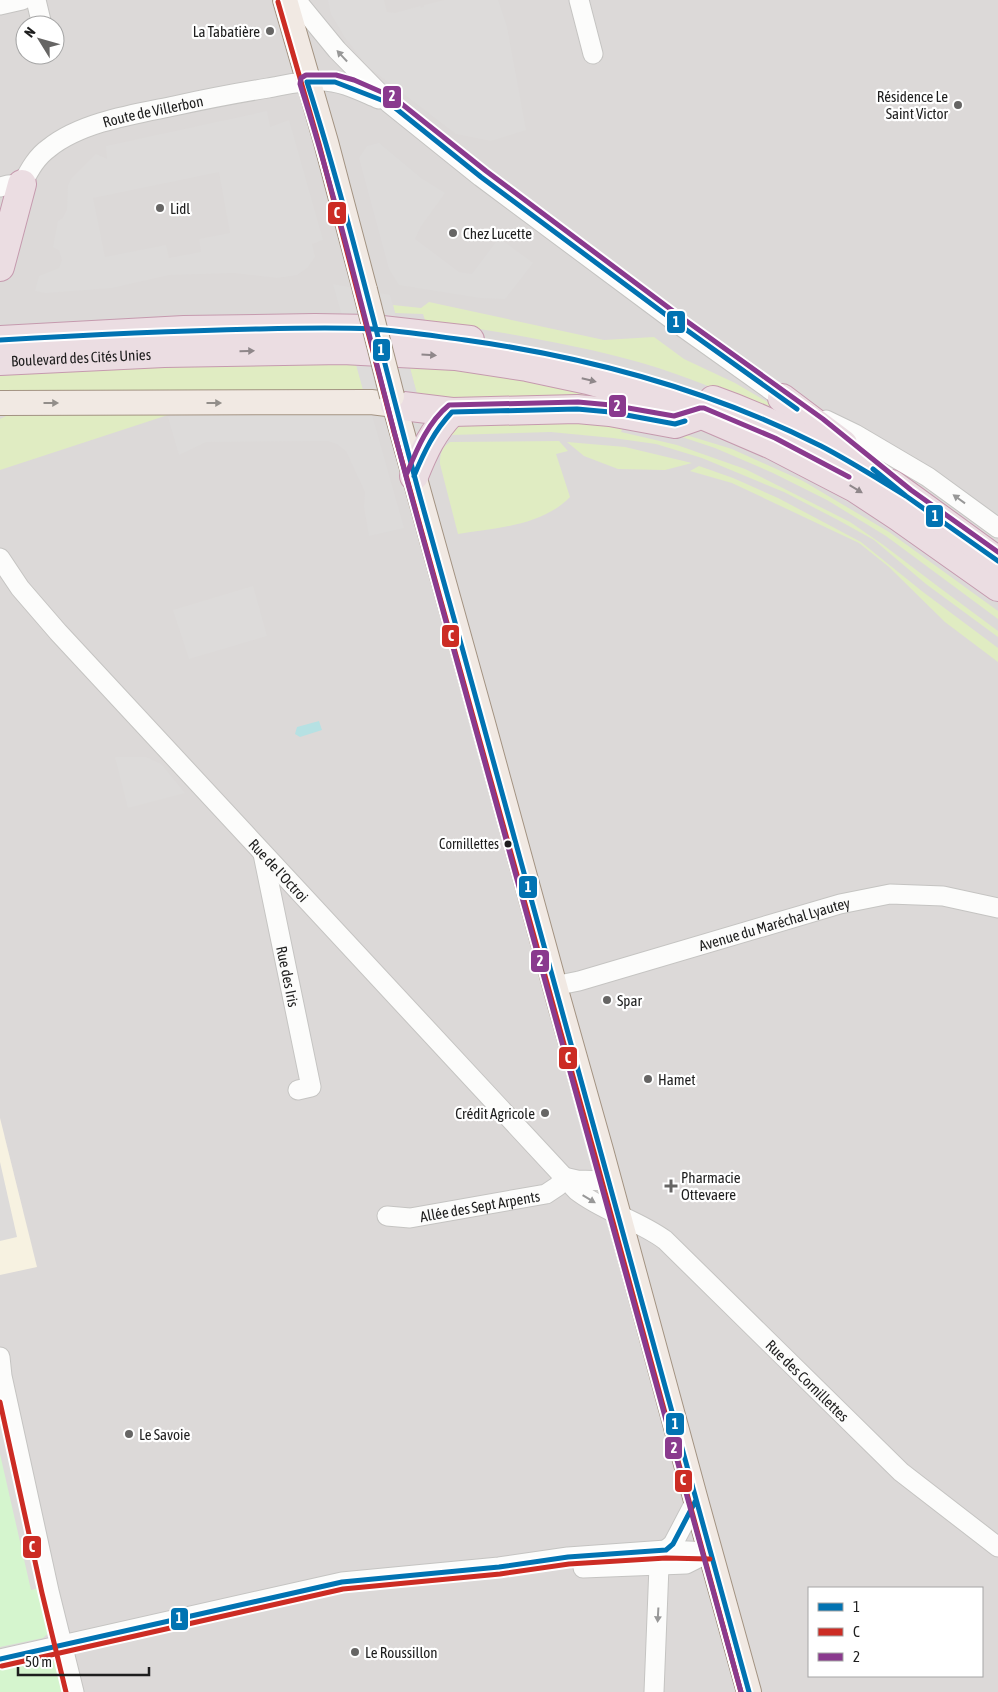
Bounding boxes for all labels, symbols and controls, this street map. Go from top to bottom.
north arrow [15,15,65,65]
place label: La Tabatière [193,23,260,40]
text: N [21,24,38,40]
marker: La Tabatière [264,25,276,37]
one-way arrow [337,50,348,63]
line badge: 2 [382,85,402,109]
text: 2 [389,88,396,104]
place label: Résidence Le Saint Victor [877,88,949,122]
street label: Route de Villerbon [101,92,205,130]
marker: Résidence Le Saint Victor [952,99,964,111]
place label: Lidl [170,200,190,217]
line badge: C [327,201,347,225]
marker: Lidl [154,202,166,214]
text: C [334,205,341,221]
place label: Chez Lucette [463,225,532,242]
marker: Chez Lucette [447,227,459,239]
line badge: 1 [666,310,686,334]
text: 1 [673,314,680,330]
line badge: 1 [372,338,391,362]
text: 1 [378,342,385,358]
street label: Boulevard des Cités Unies [11,345,151,369]
one-way arrow [239,347,255,355]
one-way arrow [421,351,437,359]
one-way arrow [582,377,597,385]
line badge: 2 [608,394,627,418]
text: 2 [614,398,621,414]
one-way arrow [44,399,60,407]
one-way arrow [206,399,222,407]
one-way arrow [849,485,862,494]
one-way arrow [952,494,966,504]
line badge: 1 [925,504,944,528]
text: 1 [932,508,939,524]
line badge: C [441,624,460,648]
text: C [448,628,455,644]
street label: Rue de l'Octroi [246,835,312,905]
place label: Cornillettes [439,836,499,852]
marker: Cornillettes [503,839,513,849]
line badge: 1 [518,875,538,899]
text: 1 [525,879,532,895]
street label: Avenue du Maréchal Lyautey [697,894,851,954]
street label: Rue des Iris [274,944,303,1008]
line badge: 2 [530,949,550,973]
text: 2 [537,953,544,969]
place label: Spar [617,992,642,1009]
marker: Spar [601,994,613,1006]
line badge: C [558,1046,578,1070]
text: C [565,1050,572,1066]
place label: Hamet [658,1071,696,1088]
marker: Hamet [642,1073,654,1085]
place label: Crédit Agricole [455,1105,535,1122]
marker: Crédit Agricole [539,1107,551,1119]
place label: Pharmacie Ottevaere [681,1169,741,1203]
marker: Pharmacie Ottevaere [665,1180,677,1192]
street label: Allée des Sept Arpents [419,1187,541,1225]
one-way arrow [582,1195,595,1204]
street label: Rue des Cornillettes [763,1336,853,1425]
line badge: 1 [665,1412,685,1436]
text: 1 [672,1416,679,1432]
place label: Le Savoie [139,1426,190,1443]
marker: Le Savoie [123,1428,135,1440]
line badge: 2 [664,1436,683,1460]
text: 2 [671,1440,678,1456]
line badge: C [674,1469,693,1493]
text: C [680,1472,687,1488]
line badge: C [22,1535,42,1559]
text: C [29,1539,36,1555]
legend [808,1587,983,1677]
text: 1 [853,1598,860,1615]
line badge: 1 [170,1607,189,1631]
one-way arrow [653,1607,661,1623]
text: 1 [176,1610,183,1626]
text: C [853,1623,860,1640]
scale bar [18,1644,149,1676]
place label: Le Roussillon [365,1644,438,1661]
marker: Le Roussillon [349,1646,361,1658]
text: 2 [853,1648,860,1665]
text: 50 m [25,1653,52,1670]

